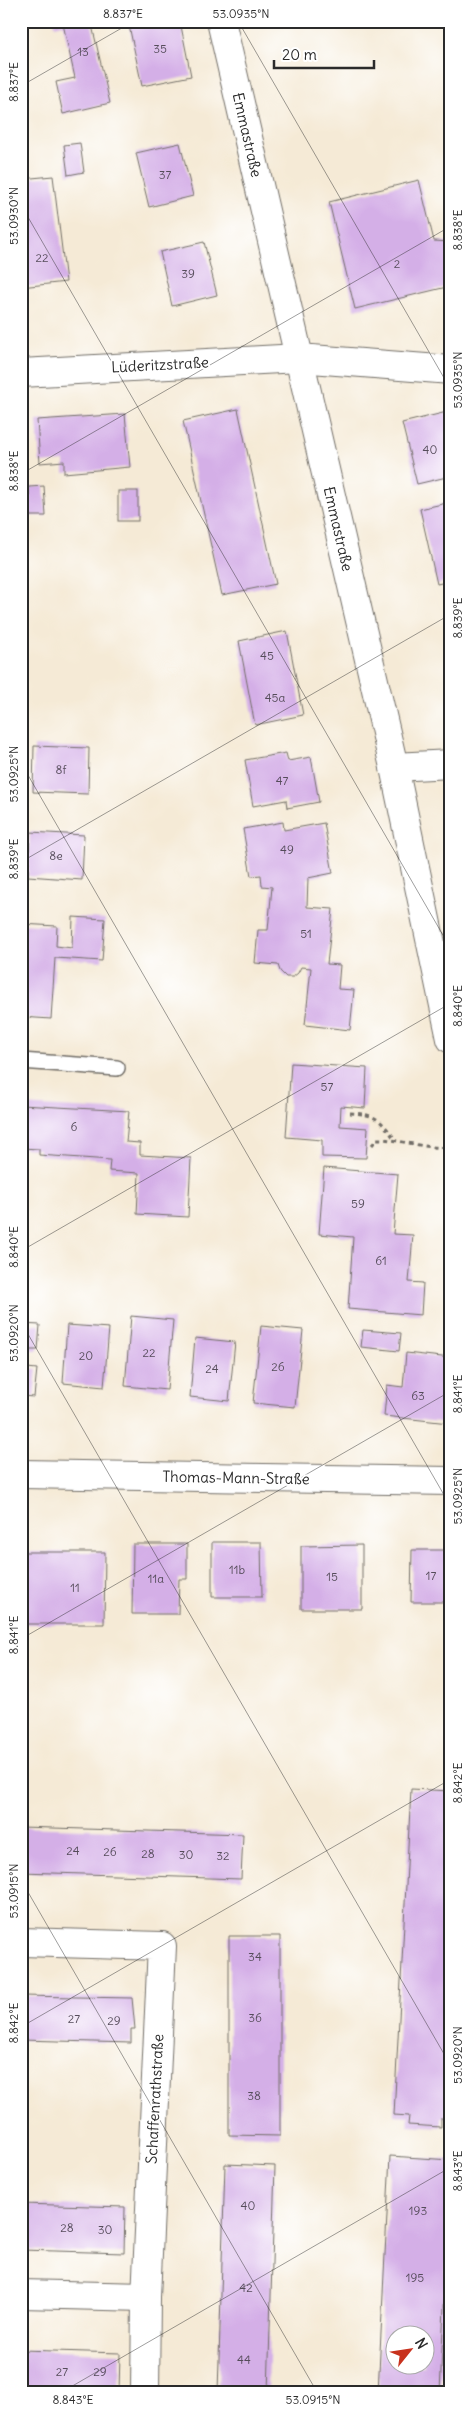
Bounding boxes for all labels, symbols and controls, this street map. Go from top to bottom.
text: 8.837°E [103,6,143,21]
text: 53.0935°N [212,6,270,21]
scale bar [274,38,374,70]
house number: 35 [153,41,167,56]
house number: 13 [77,44,89,59]
text: 20 m [282,45,317,64]
text: 8.837°E [6,62,21,102]
street label: Emmastraße [229,91,266,179]
house number: 37 [159,167,171,182]
text: 53.0930°N [6,187,21,245]
text: 8.838°E [450,209,465,251]
house number: 22 [35,250,49,265]
house number: 2 [394,256,401,271]
house number: 39 [181,266,195,281]
text: 53.0935°N [450,351,465,409]
street label: Lüderitzstraße [111,352,209,377]
house number: 40 [423,442,438,457]
text: 8.838°E [6,450,21,492]
street label: Emmastraße [320,485,357,573]
text: 8.839°E [450,597,465,639]
house number: 45 [260,648,274,663]
house number: 45a [265,690,285,705]
text: 53.0925°N [6,746,21,802]
house number: 8f [56,762,67,777]
house number: 47 [276,773,288,788]
text: 8.839°E [6,838,21,880]
house number: 49 [280,842,294,857]
house number: 8e [49,848,63,863]
house number: 51 [300,926,312,941]
text: 8.840°E [450,985,465,1027]
house number: 57 [321,1079,334,1094]
house number: 6 [71,1119,78,1134]
house number: 59 [351,1196,365,1211]
text: 8.840°E [6,1226,21,1268]
house number: 61 [375,1253,387,1268]
text: 53.0920°N [6,1304,21,1362]
house number: 22 [142,1345,156,1360]
house number: 20 [79,1348,93,1363]
house number: 26 [271,1359,285,1374]
house number: 24 [205,1361,219,1376]
text: 8.841°E [450,1375,465,1413]
house number: 63 [411,1388,425,1403]
street label: Thomas-Mann-Straße [162,1467,310,1488]
text: 53.0925°N [450,1468,465,1524]
house number: 11b [229,1562,245,1577]
house number: 17 [426,1568,436,1583]
house number: 15 [326,1569,338,1584]
house number: 11a [148,1571,164,1586]
house number: 11 [70,1580,80,1595]
text: 8.841°E [6,1616,21,1654]
text: 8.842°E [450,1763,465,1803]
house number: 24 [66,1843,80,1858]
house number: 26 [103,1844,117,1859]
house number: 28 [141,1846,155,1861]
house number: 30 [179,1847,193,1862]
house number: 32 [216,1848,230,1863]
text: 53.0915°N [6,1864,21,1918]
house number: 34 [248,1949,262,1964]
text: 8.842°E [6,2003,21,2043]
house number: 36 [248,2010,262,2025]
house number: 27 [68,2011,80,2026]
house number: 29 [107,2013,121,2028]
text: 53.0920°N [450,2026,465,2084]
street label: Schaffenrathstraße [142,2033,167,2165]
house number: 38 [247,2088,261,2103]
text: 8.843°E [450,2150,465,2192]
house number: 40 [241,2198,256,2213]
house number: 193 [409,2203,427,2218]
house number: 28 [60,2220,74,2235]
house number: 30 [98,2222,112,2237]
house number: 195 [406,2270,424,2285]
house number: 42 [239,2280,253,2295]
north arrow [384,2326,434,2376]
text: N [411,2335,431,2352]
house number: 44 [237,2352,251,2367]
house number: 27 [56,2364,68,2379]
house number: 29 [93,2364,107,2379]
text: 8.843°E [52,2392,94,2407]
text: 53.0915°N [286,2392,340,2407]

